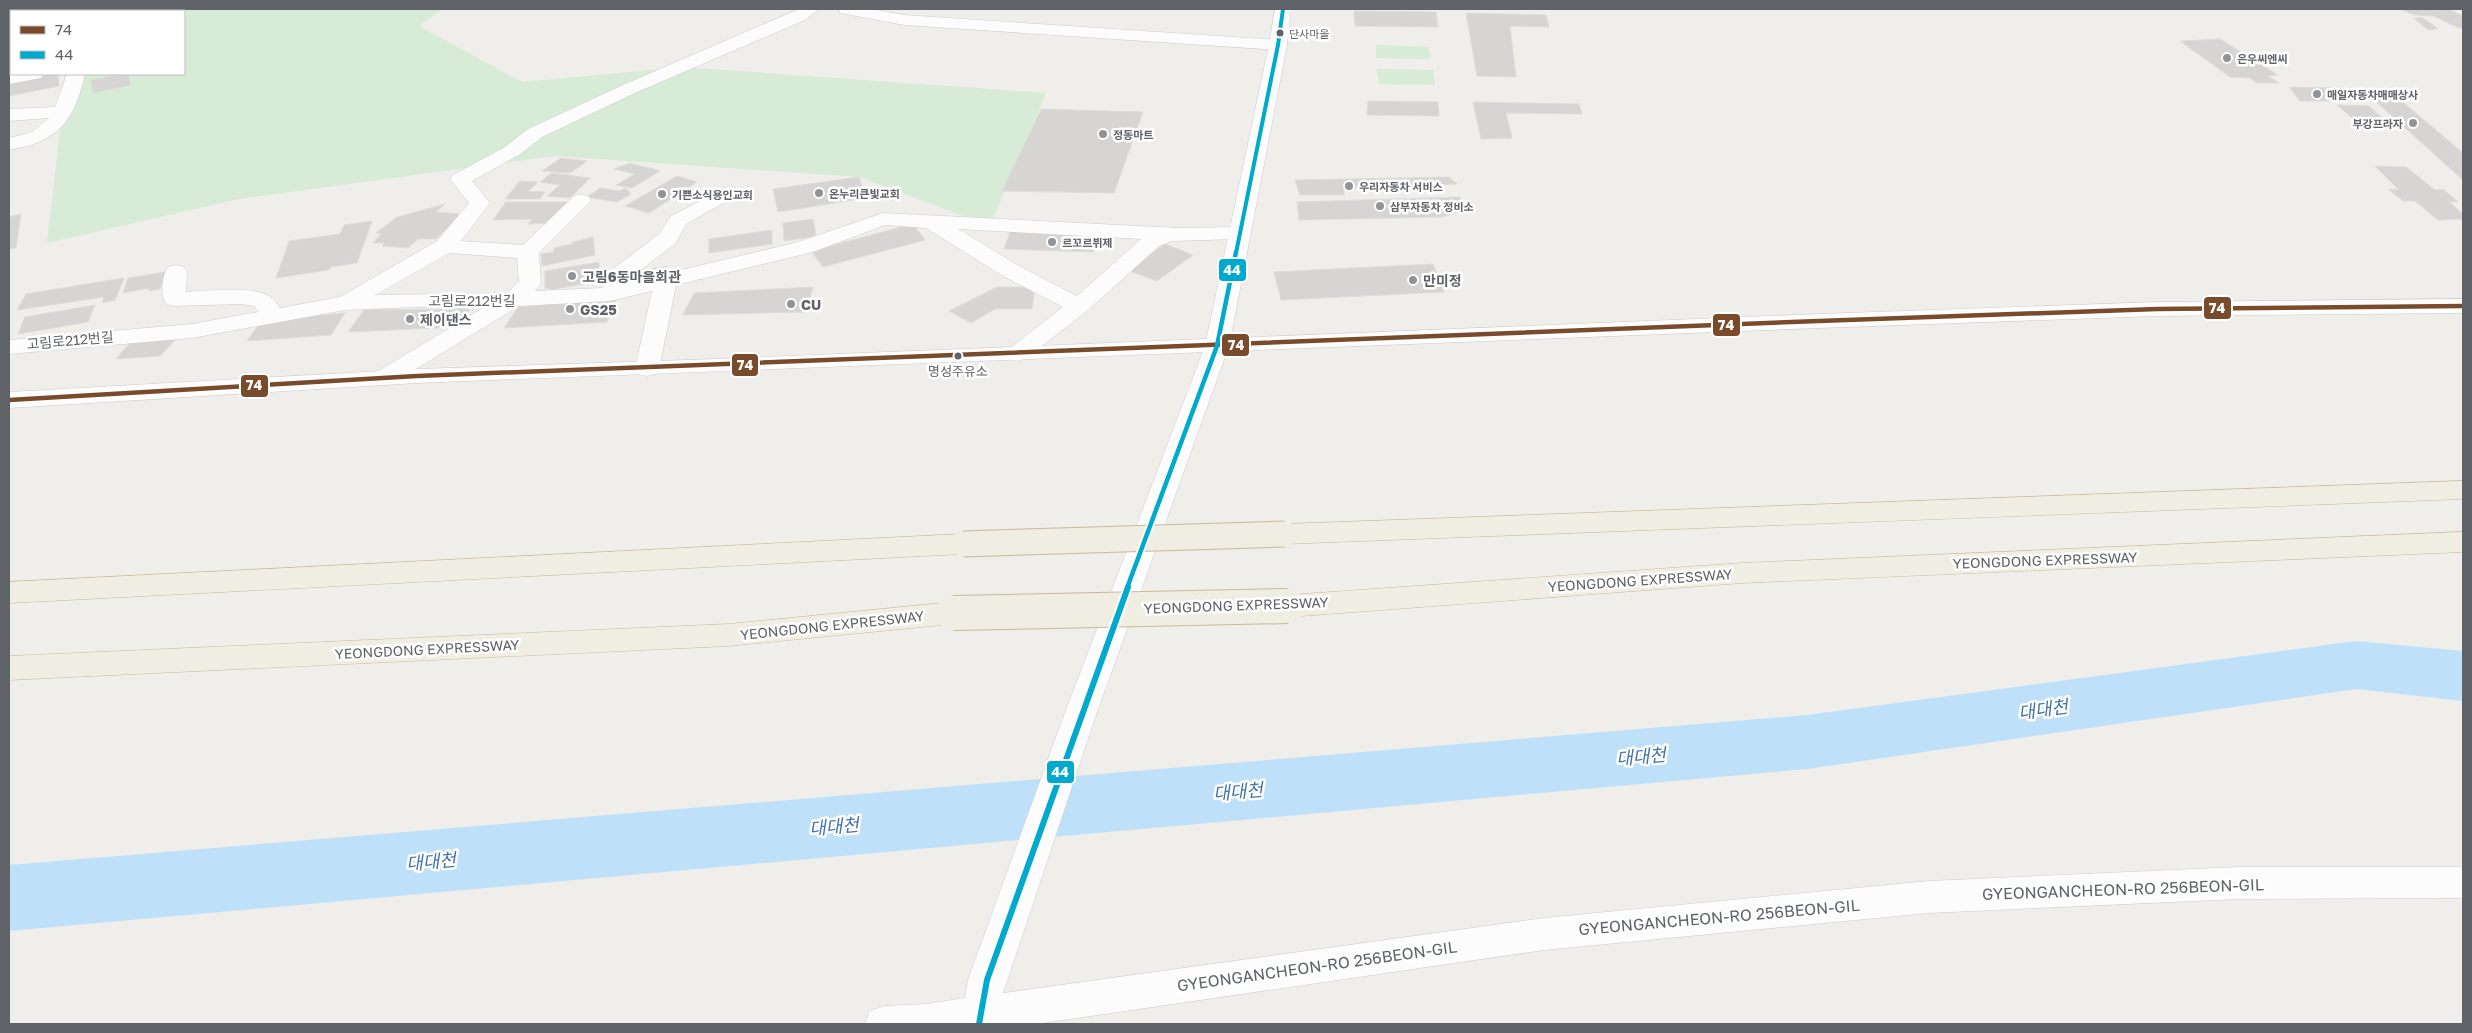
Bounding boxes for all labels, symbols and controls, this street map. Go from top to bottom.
legend [10,10,185,75]
text: 74 [55,20,72,38]
place label: 단사마을 [1289,27,1329,40]
marker: 단사마을 [1275,28,1285,38]
text: 44 [55,45,73,63]
marker: 은우씨엔씨 [2221,52,2233,64]
place label: 은우씨엔씨 [2237,52,2288,65]
marker: 매일자동차매매상사 [2311,88,2323,100]
place label: 매일자동차매매상사 [2327,88,2418,101]
place label: 부강프라자 [2352,117,2403,130]
marker: 부강프라자 [2407,117,2419,129]
marker: 정동마트 [1097,128,1109,140]
place label: 정동마트 [1113,128,1153,141]
marker: 우리자동차 서비스 [1343,180,1355,192]
place label: 우리자동차 서비스 [1359,180,1443,193]
marker: 온누리큰빛교회 [813,187,825,199]
place label: 온누리큰빛교회 [829,187,900,200]
marker: 기쁜소식용인교회 [656,188,668,200]
place label: 기쁜소식용인교회 [672,188,753,201]
marker: 삼부자동차 정비소 [1374,200,1386,212]
place label: 삼부자동차 정비소 [1390,200,1474,213]
marker: 르꼬르뷔제 [1046,236,1058,248]
place label: 르꼬르뷔제 [1062,236,1113,249]
line badge: 44 [1218,258,1247,282]
text: 44 [1223,261,1241,278]
place label: 고림6동마을회관 [582,268,681,285]
marker: 고림6동마을회관 [566,270,578,282]
place label: 만미정 [1423,272,1462,289]
marker: 만미정 [1407,274,1419,286]
street label: 고림로212번길 [428,292,516,309]
place label: CU [801,296,821,313]
line badge: 74 [2203,296,2232,320]
marker: CU [785,298,797,310]
text: 74 [2209,299,2225,316]
place label: GS25 [580,301,617,318]
marker: GS25 [564,303,576,315]
place label: 제이댄스 [420,311,472,328]
marker: 제이댄스 [404,313,416,325]
line badge: 74 [1712,313,1741,337]
text: 74 [1718,316,1734,333]
street label: 고림로212번길 [26,328,114,352]
line badge: 74 [1221,333,1250,357]
text: 74 [1228,336,1244,353]
marker: 명성주유소 [953,351,963,361]
line badge: 74 [731,353,759,377]
text: 74 [737,356,753,373]
place label: 명성주유소 [928,363,988,379]
line badge: 74 [240,374,269,398]
text: 74 [246,376,262,393]
street label: YEONGDONG EXPRESSWAY [1952,548,2138,572]
street label: YEONGDONG EXPRESSWAY [1547,565,1733,595]
street label: YEONGDONG EXPRESSWAY [1143,593,1329,617]
street label: YEONGDONG EXPRESSWAY [739,607,925,643]
street label: YEONGDONG EXPRESSWAY [334,636,520,662]
water label: 대대천 [2017,694,2072,723]
water label: 대대천 [1615,743,1669,769]
line badge: 44 [1046,760,1075,784]
text: 44 [1051,763,1069,780]
water label: 대대천 [1212,778,1266,804]
water label: 대대천 [808,813,862,839]
water label: 대대천 [405,848,459,874]
street label: GYEONGANCHEON-RO 256BEON-GIL [1982,874,2264,904]
street label: GYEONGANCHEON-RO 256BEON-GIL [1578,895,1860,939]
street label: GYEONGANCHEON-RO 256BEON-GIL [1176,936,1458,996]

